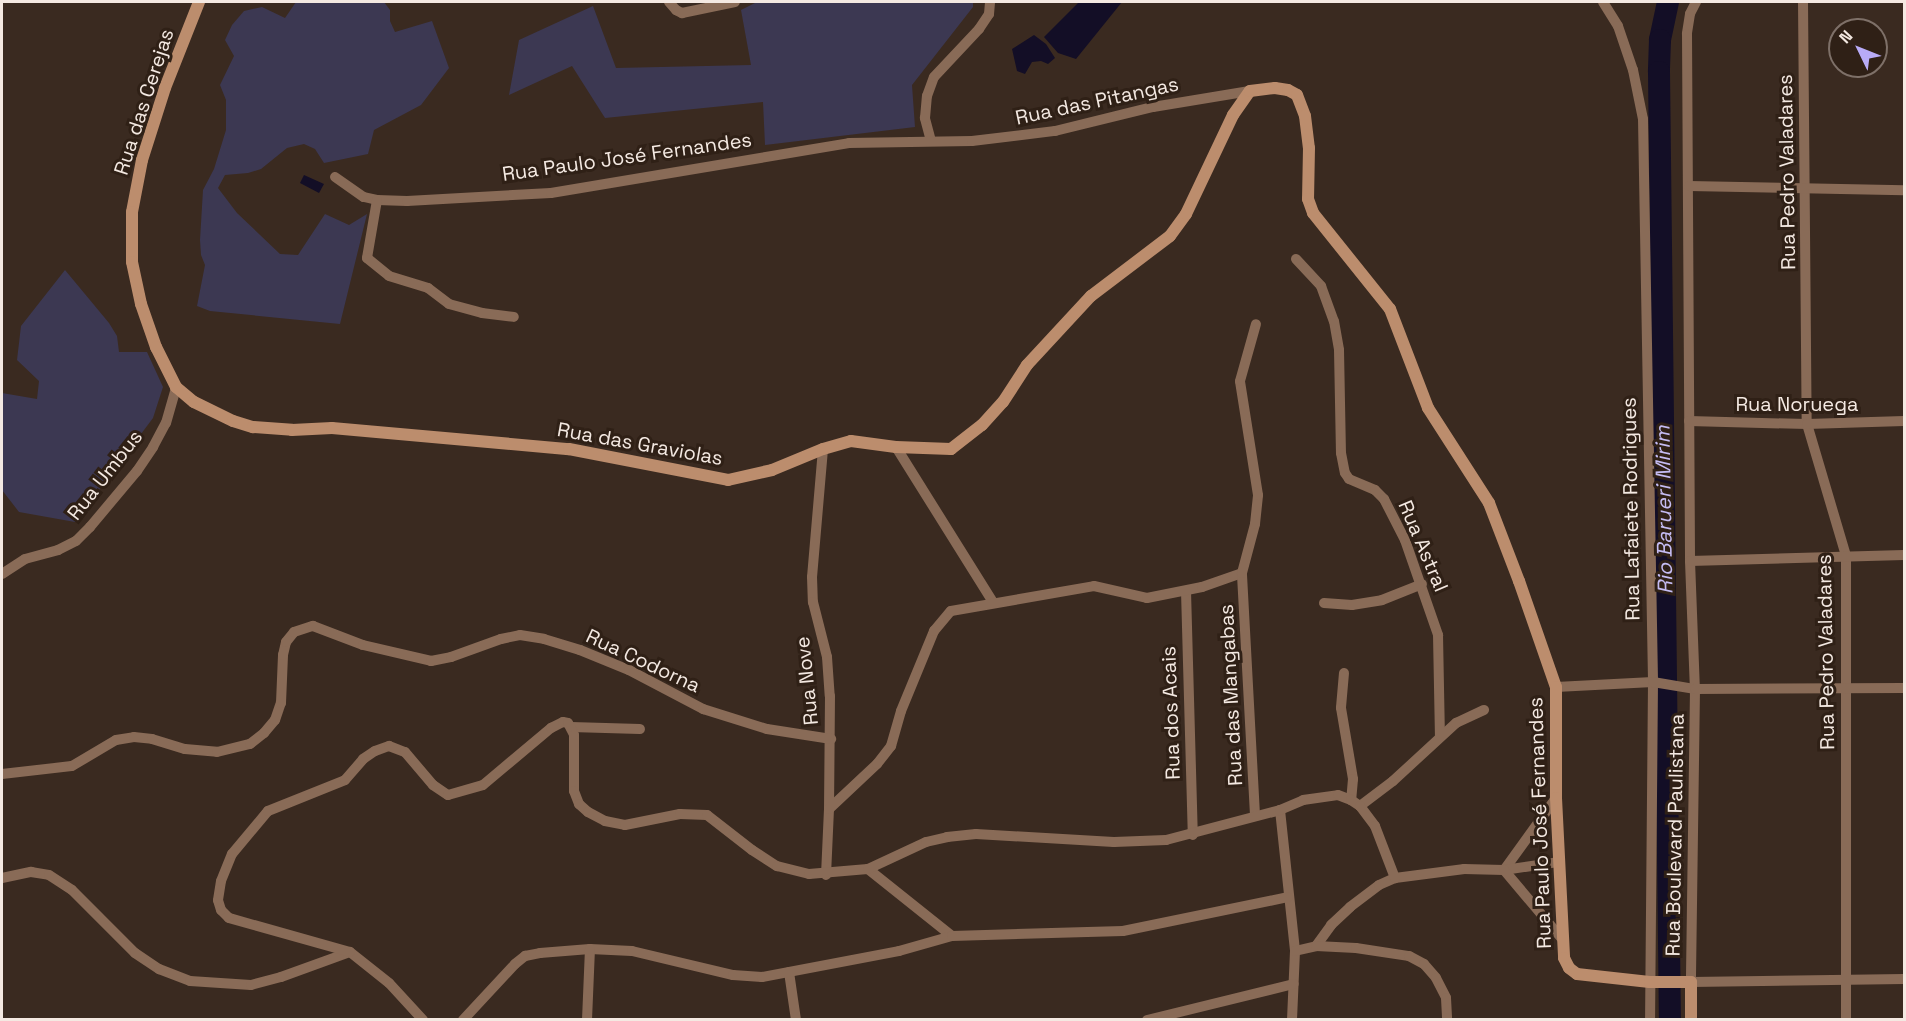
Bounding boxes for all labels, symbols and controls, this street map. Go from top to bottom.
north arrow [1828,18,1888,78]
street label: Rua das Cerejas [109,26,179,178]
text: N [1835,26,1857,48]
street label: Rua das Pitangas [1013,72,1181,130]
street label: Rua Pedro Valadares [1773,74,1801,270]
street label: Rua Paulo José Fernandes [501,128,753,186]
street label: Rua Noruega [1735,392,1859,416]
street label: Rua Lafaiete Rodrigues [1617,397,1645,621]
street label: Rua das Graviolas [555,418,725,470]
street label: Rua Umbus [62,425,148,525]
water label: Rio Barueri Mirim [1650,425,1678,595]
street label: Rua Astral [1393,497,1453,595]
street label: Rua Pedro Valadares [1812,554,1840,750]
street label: Rua das Mangabas [1214,604,1248,786]
street label: Rua Codorna [582,624,704,698]
street label: Rua Nove [790,636,824,726]
street label: Rua dos Acais [1157,646,1185,780]
street label: Rua Paulo José Fernandes [1524,697,1556,949]
street label: Rua Boulevard Paulistana [1661,714,1689,956]

